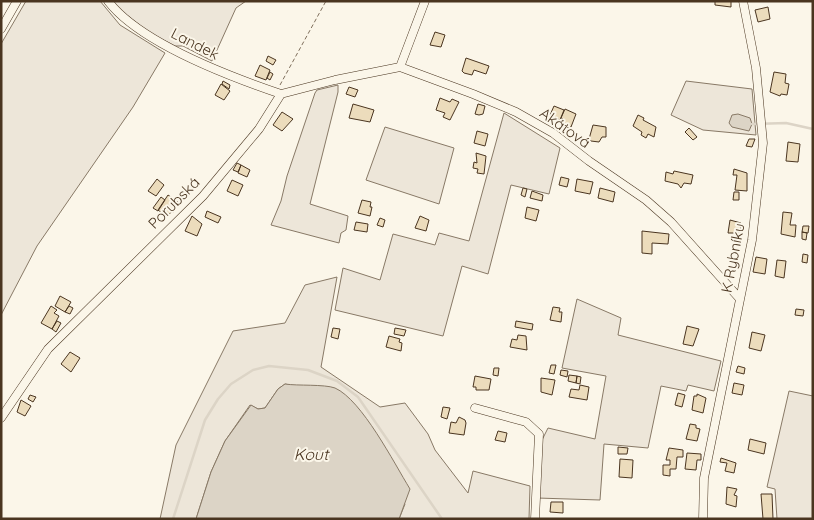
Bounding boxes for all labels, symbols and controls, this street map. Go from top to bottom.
street label: Landek [168,23,222,64]
street label: Akátová [536,103,594,152]
street label: Porubská [144,173,203,232]
street label: K Rybníku [716,222,749,294]
water label: Kout [294,444,330,464]

